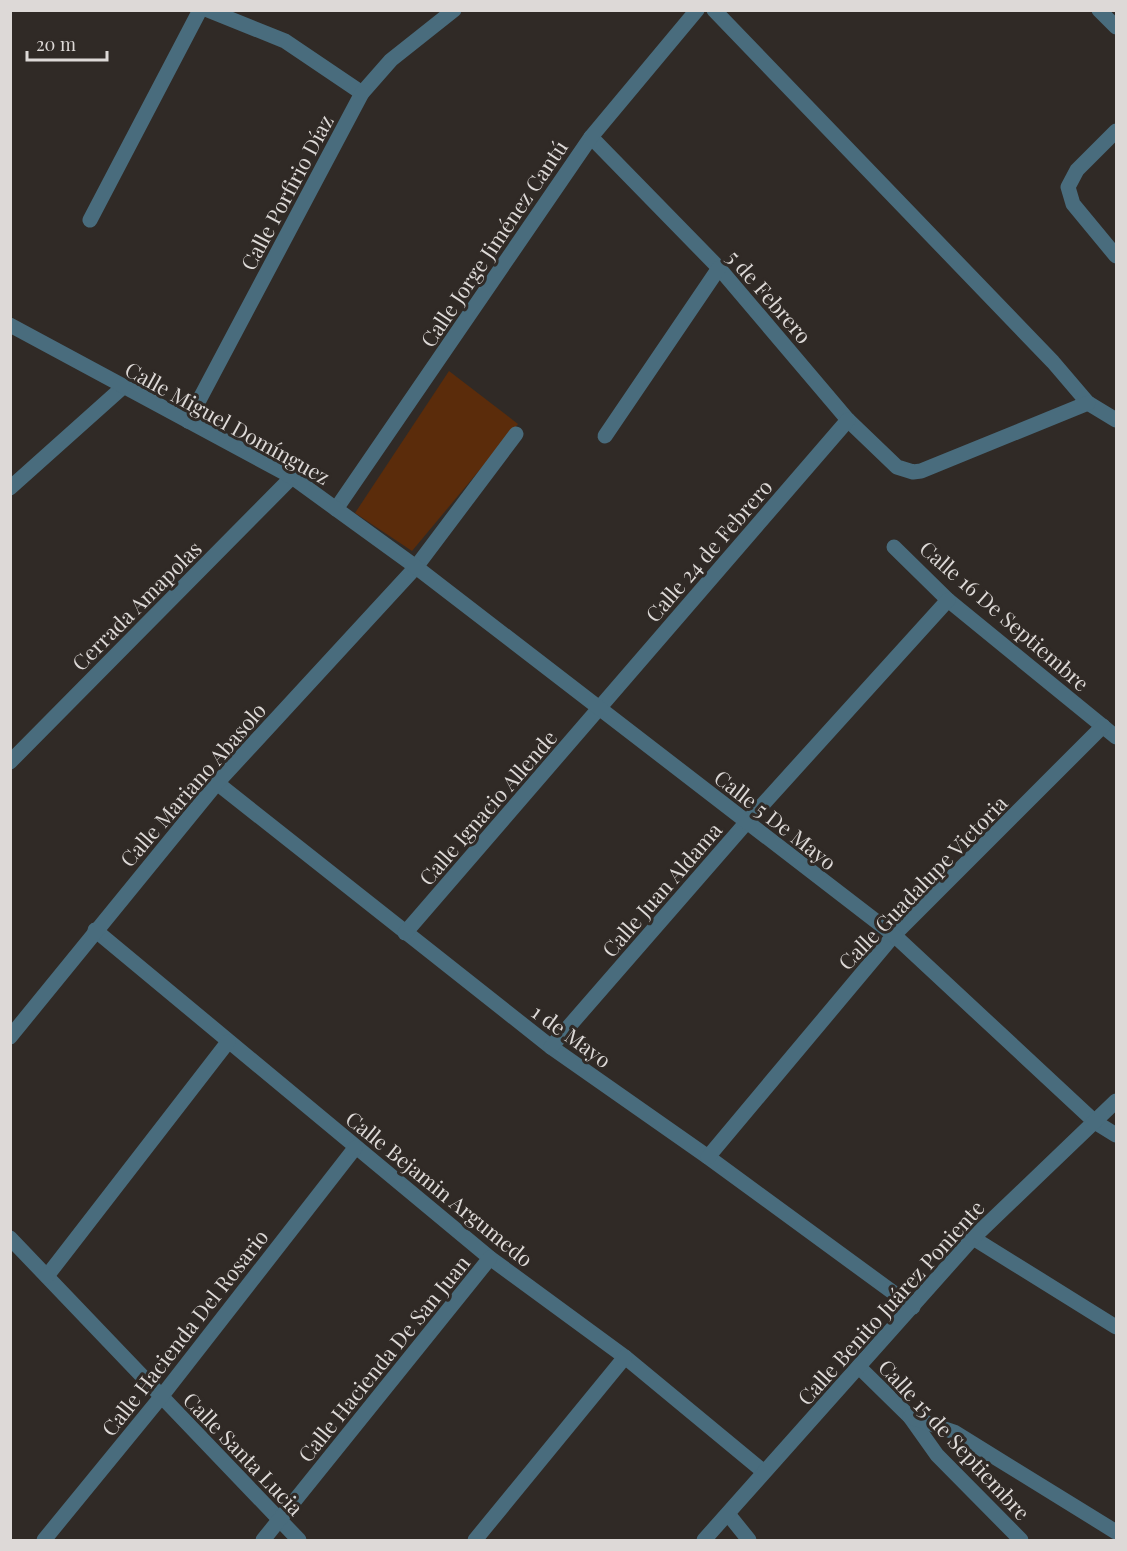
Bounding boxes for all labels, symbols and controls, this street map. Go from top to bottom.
scale bar [27,24,106,62]
text: 20 m [36,32,76,56]
street label: Calle Porfirio Díaz [233,109,339,275]
street label: Calle Jorge Jiménez Cantú [413,134,573,352]
street label: 5 de Febrero [722,243,818,349]
street label: Calle Miguel Domínguez [121,354,335,490]
street label: Calle 24 de Febrero [638,473,778,627]
street label: Cerrada Amapolas [65,534,207,676]
street label: Calle 16 De Septiembre [914,534,1096,696]
street label: Calle Mariano Abasolo [113,696,271,872]
street label: Calle Ignacio Allende [412,723,562,891]
street label: Calle 5 De Mayo [709,763,843,875]
street label: Calle Guadalupe Victoria [831,788,1013,975]
street label: Calle Juan Aldama [595,815,728,962]
street label: 1 de Mayo [527,997,617,1073]
street label: Calle Bejamin Argumedo [341,1104,539,1272]
street label: Calle Benito Juárez Poniente [790,1194,990,1410]
street label: Calle Hacienda Del Rosario [94,1223,274,1441]
street label: Calle Hacienda De San Juan [291,1248,475,1467]
street label: Calle 15 de Septiembre [873,1353,1037,1525]
street label: Calle Santa Lucia [178,1385,310,1521]

